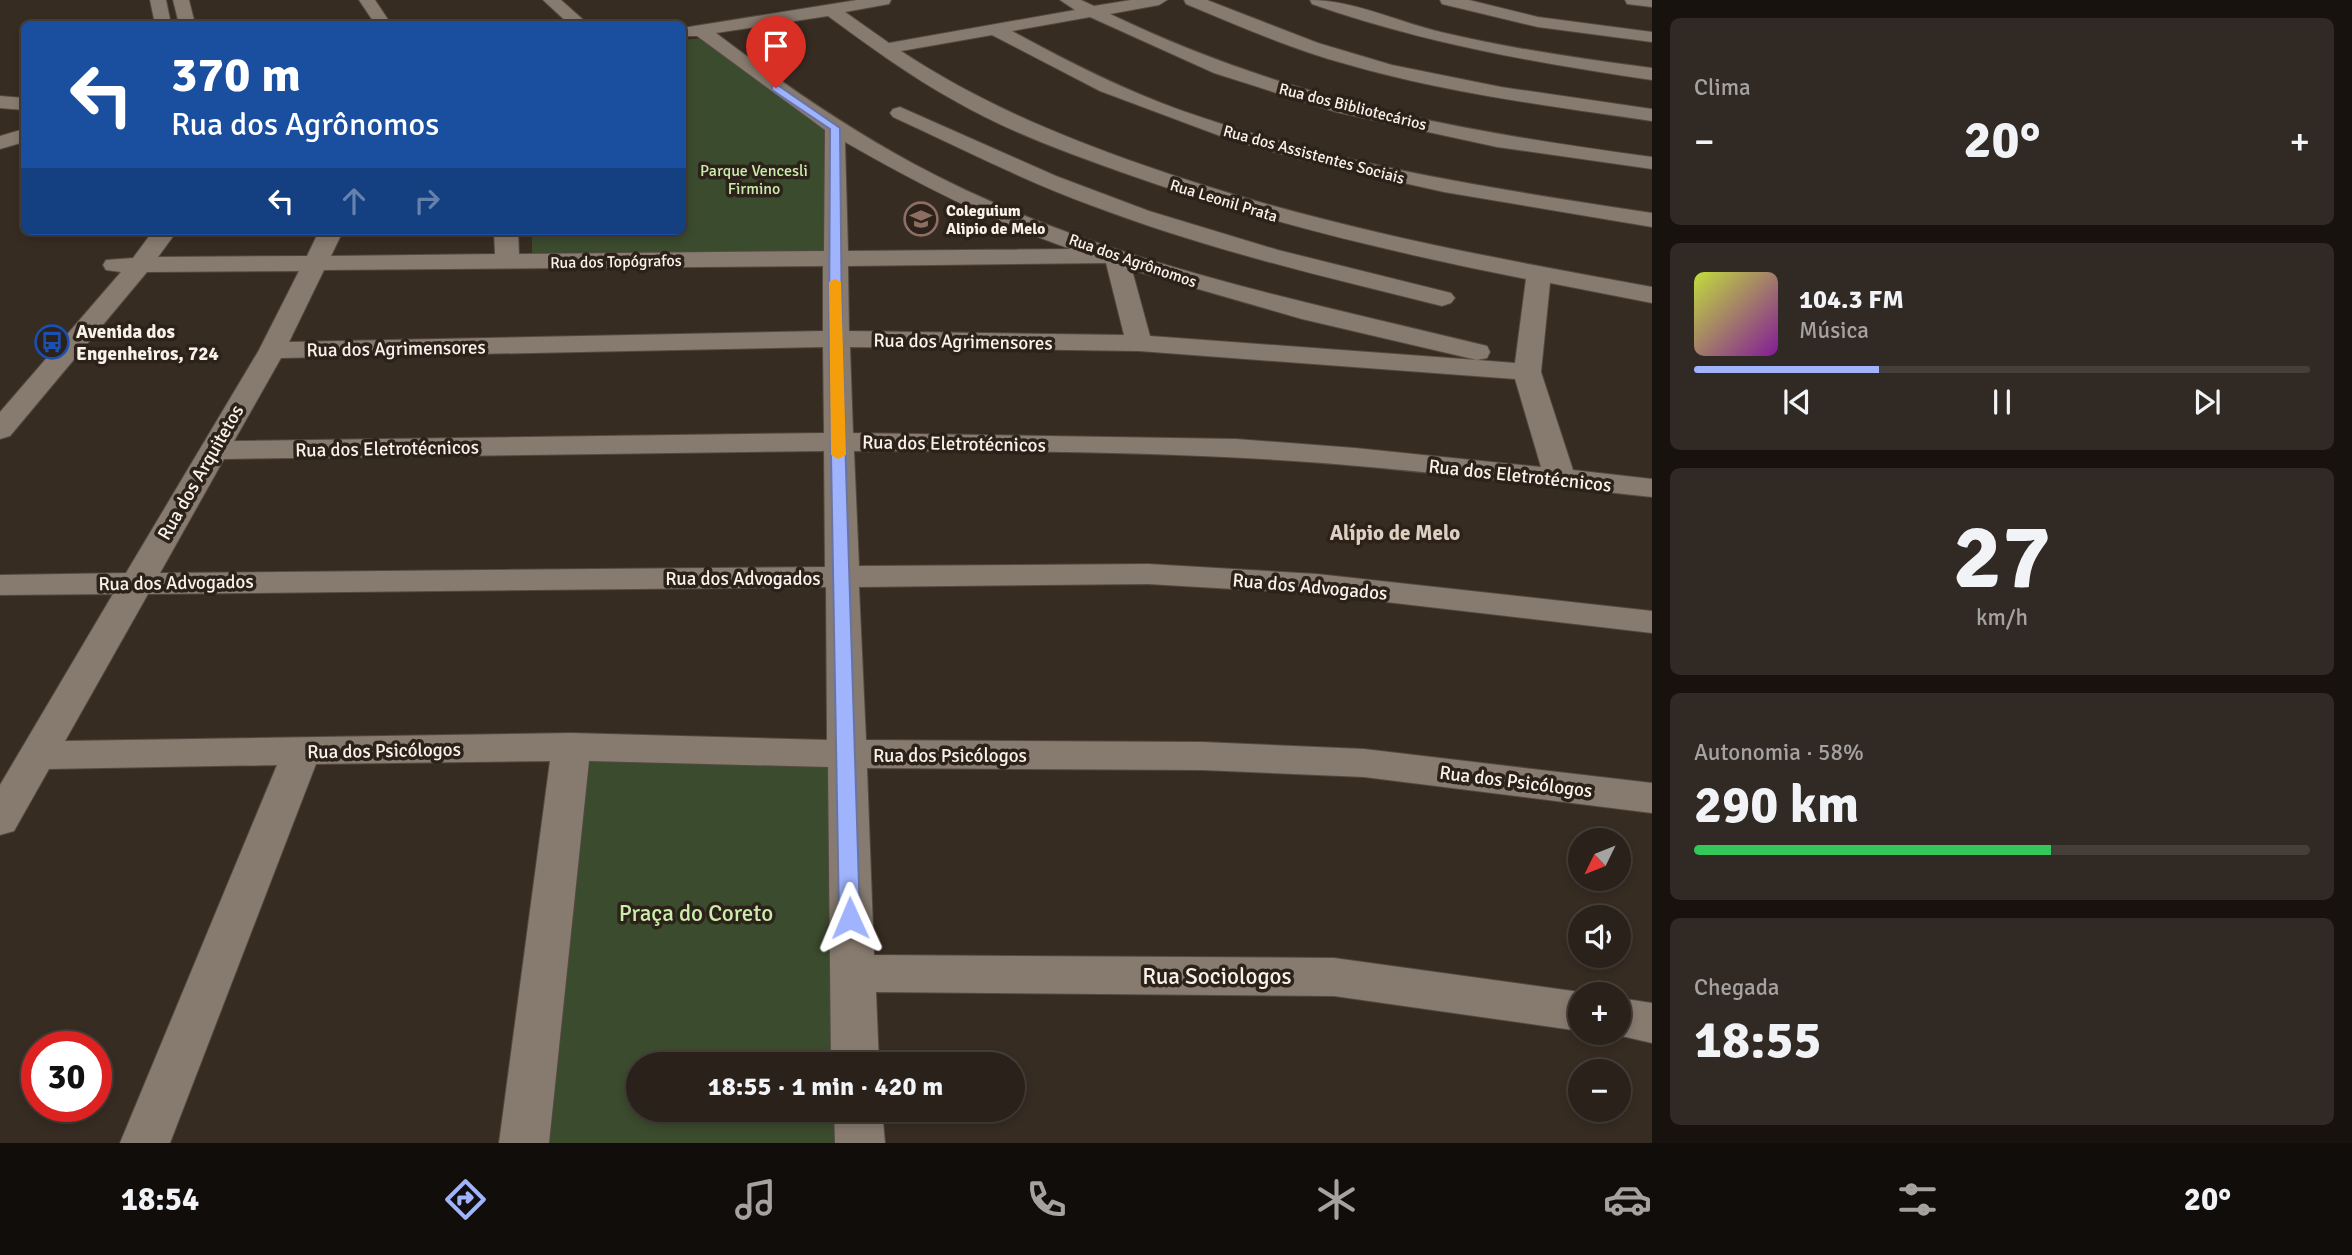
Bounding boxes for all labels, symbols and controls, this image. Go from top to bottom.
pin [746,16,806,88]
icon: arrive [757,27,795,65]
text: 370 m [171,45,301,105]
icon: left [56,49,147,140]
text: Clima [1694,73,1751,102]
street label: Rua dos Bibliotecários [1277,79,1429,135]
text: Rua dos Agrônomos [171,105,439,144]
text: 20° [1964,108,2040,172]
text: − [1694,118,1715,165]
text: + [2289,118,2310,165]
street label: Rua dos Assistentes Sociais [1221,121,1407,189]
park label: Parque Vencesli Firmino [700,161,808,199]
street label: Rua Leonil Prata [1167,175,1280,227]
icon: left [262,182,300,220]
icon: ahead [335,182,373,220]
icon: right [408,182,446,220]
school or university icon: Coleguium Alipio de Melo [902,200,940,238]
place label: Coleguium Alipio de Melo [946,201,1045,239]
street label: Rua dos Agrônomos [1066,230,1199,292]
street label: Rua dos Topógrafos [550,251,682,273]
text: 104.3 FM [1799,284,1904,316]
text: Música [1799,316,1869,345]
place label: Avenida dos Engenheiros, 724 [76,320,219,366]
bus stop icon: Avenida dos Engenheiros, 724 [33,323,71,361]
street label: Rua dos Agrimensores [873,328,1053,356]
street label: Rua dos Agrimensores [306,335,486,363]
icon: previous [1778,383,1816,421]
icon: pause [1983,383,2021,421]
icon: next [2188,383,2226,421]
street label: Rua dos Arquitetos [152,401,249,544]
street label: Rua dos Eletrotécnicos [862,430,1046,458]
street label: Rua dos Eletrotécnicos [295,435,479,463]
street label: Rua dos Eletrotécnicos [1427,454,1613,498]
text: 27 [1953,501,2051,614]
district label: Alípio de Melo [1330,520,1460,546]
street label: Rua dos Advogados [665,567,821,591]
street label: Rua dos Advogados [1231,568,1388,606]
street label: Rua dos Advogados [98,570,254,596]
text: km/h [1976,603,2028,632]
street label: Rua dos Psicólogos [307,738,461,764]
text: Autonomia · 58% [1694,738,1864,767]
street label: Rua dos Psicólogos [873,744,1027,768]
street label: Rua dos Psicólogos [1438,761,1594,803]
text: 290 km [1694,773,1859,837]
north arrow [1568,828,1631,891]
map controls [1568,828,1631,1122]
position arrow [813,881,887,955]
park label: Praça do Coreto [619,899,773,928]
button: sound [1568,905,1631,968]
street label: Rua Sociologos [1142,962,1292,991]
text: Chegada [1694,973,1779,1002]
button: + [1568,982,1631,1045]
text: 18:55 [1694,1008,1822,1072]
speed limit sign: 30 [21,1031,112,1122]
button: − [1568,1059,1631,1122]
text: 18:55 · 1 min · 420 m [708,1071,943,1103]
icon: directions [441,1175,490,1224]
icon: music [731,1175,780,1224]
icon: phone [1022,1175,1071,1224]
icon: climate [1312,1175,1361,1224]
icon: car [1603,1175,1652,1224]
icon: filters [1893,1175,1942,1224]
text: 18:54 [121,1180,199,1219]
text: 20° [2184,1180,2231,1219]

